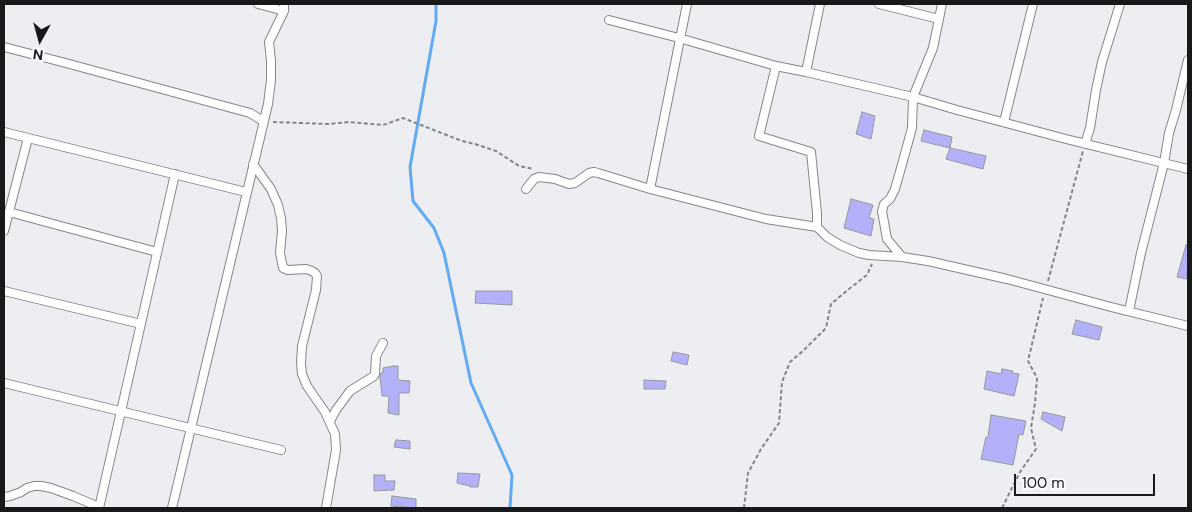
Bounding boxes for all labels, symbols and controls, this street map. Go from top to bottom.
north arrow [15,15,65,65]
text: N [32,45,44,64]
scale bar [1017,464,1158,496]
text: 100 m [1022,473,1065,493]

